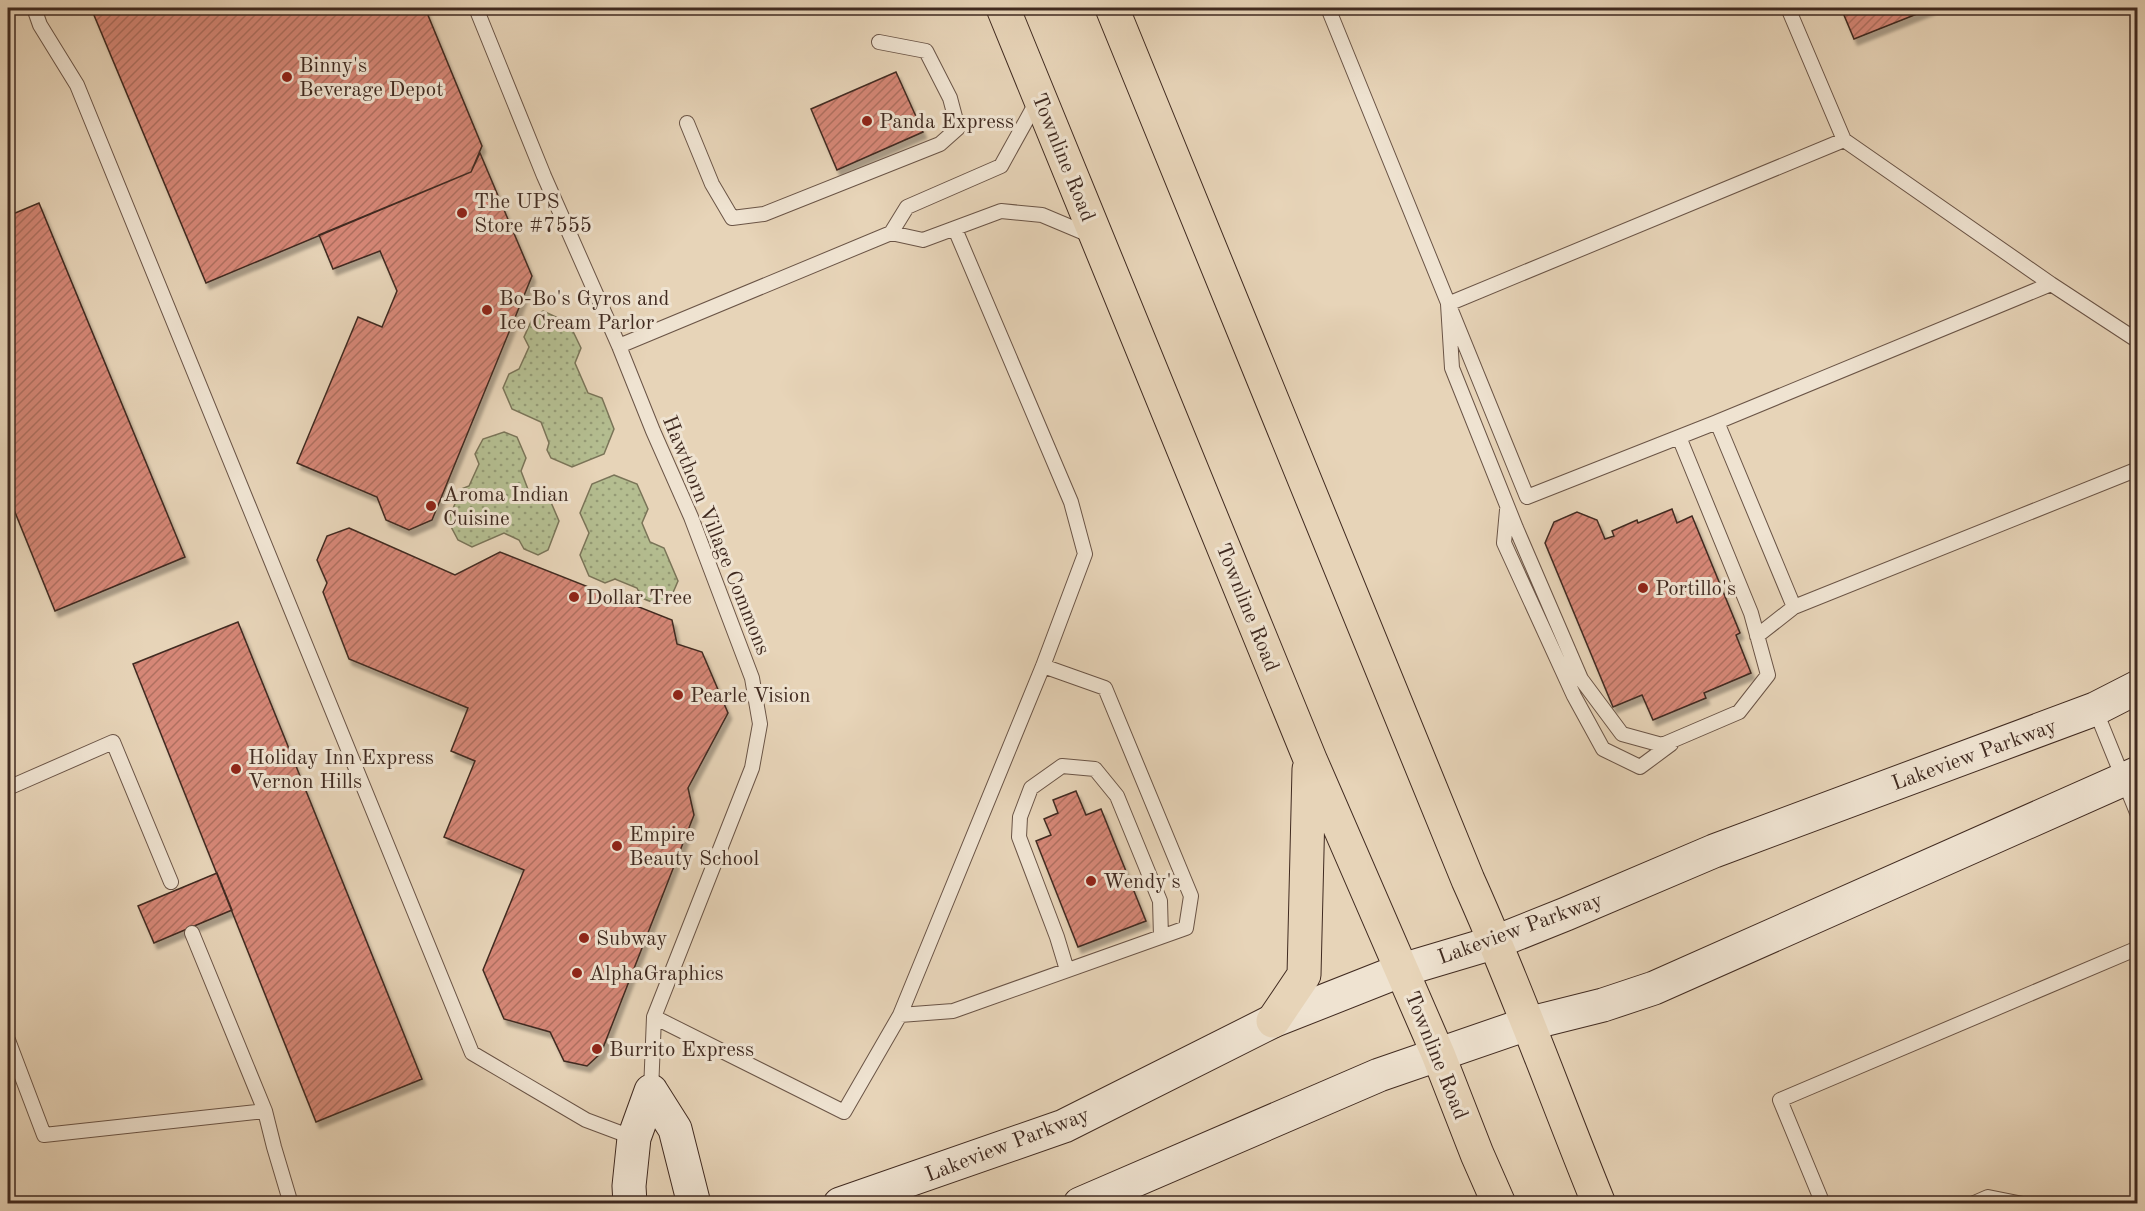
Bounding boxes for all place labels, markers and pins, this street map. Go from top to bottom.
place label: Binny's Beverage Depot [299,56,443,101]
marker: Binny's Beverage Depot [280,70,294,84]
place label: Panda Express [879,112,1014,133]
marker: Panda Express [860,114,874,128]
place label: The UPS Store #7555 [474,192,592,237]
marker: The UPS Store #7555 [455,206,469,220]
place label: Bo-Bo's Gyros and Ice Cream Parlor [499,289,670,334]
marker: Bo-Bo's Gyros and Ice Cream Parlor [480,303,494,317]
place label: Aroma Indian Cuisine [443,485,569,530]
marker: Aroma Indian Cuisine [424,499,438,513]
place label: Portillo's [1655,579,1736,600]
marker: Portillo's [1636,581,1650,595]
place label: Dollar Tree [586,588,692,609]
marker: Dollar Tree [567,590,581,604]
place label: Pearle Vision [690,686,811,707]
marker: Pearle Vision [671,688,685,702]
place label: Holiday Inn Express Vernon Hills [248,748,434,793]
marker: Holiday Inn Express Vernon Hills [229,762,243,776]
place label: Empire Beauty School [629,825,760,870]
marker: Empire Beauty School [610,839,624,853]
place label: Wendy's [1103,872,1181,893]
marker: Wendy's [1084,874,1098,888]
place label: Subway [596,929,667,950]
marker: Subway [577,931,591,945]
place label: AlphaGraphics [589,964,724,985]
marker: AlphaGraphics [570,966,584,980]
place label: Burrito Express [609,1040,754,1061]
marker: Burrito Express [590,1042,604,1056]

